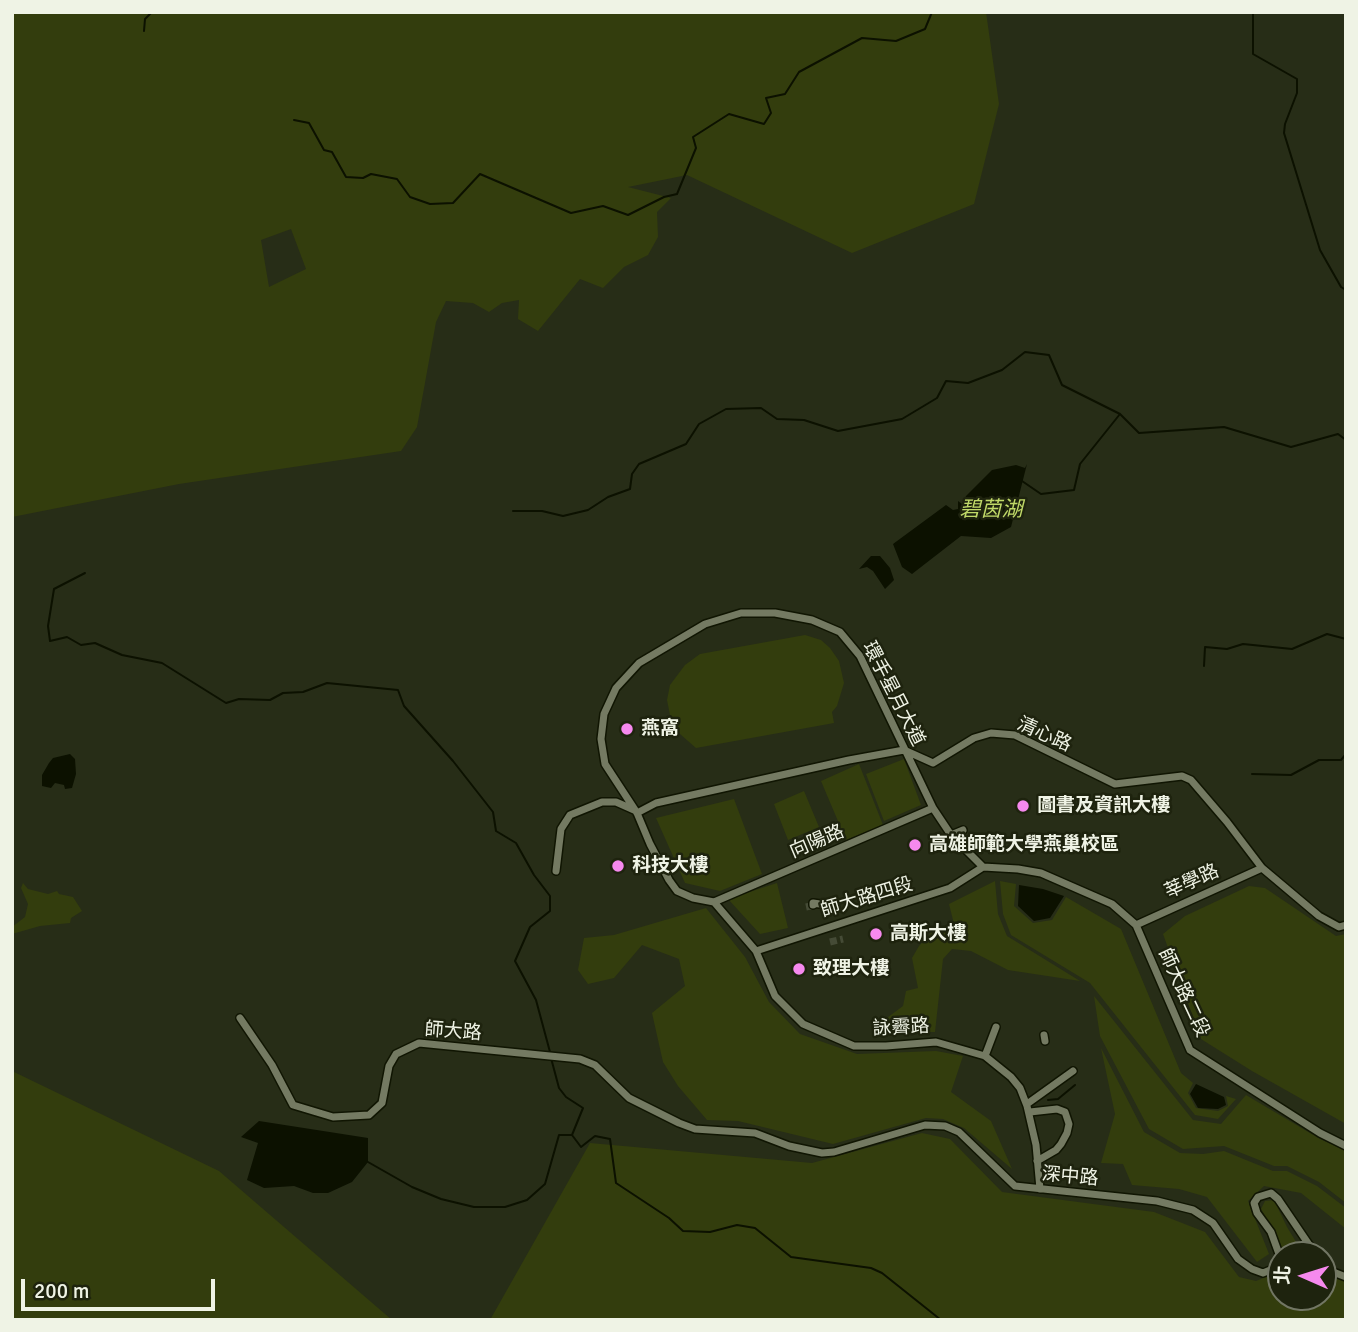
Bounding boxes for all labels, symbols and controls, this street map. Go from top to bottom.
water label: 碧茵湖 [960,497,1022,523]
street label: 環手星月大道 [857,638,929,750]
street label: 清心路 [1013,713,1075,757]
place label: 燕窩 [641,718,679,740]
marker: 燕窩 [619,721,635,737]
place label: 圖書及資訊大樓 [1037,795,1170,817]
marker: 圖書及資訊大樓 [1015,798,1031,814]
street label: 向陽路 [786,820,848,864]
place label: 高雄師範大學燕巢校區 [929,834,1119,856]
marker: 高雄師範大學燕巢校區 [907,837,923,853]
place label: 科技大樓 [632,855,708,877]
marker: 科技大樓 [610,858,626,874]
street label: 莘學路 [1161,860,1223,904]
street label: 師大路四段 [818,873,916,923]
place label: 高斯大樓 [890,923,966,945]
marker: 高斯大樓 [868,926,884,942]
street label: 師大路二段 [1153,945,1213,1041]
place label: 致理大樓 [813,958,889,980]
marker: 致理大樓 [791,961,807,977]
street label: 詠霽路 [872,1015,930,1041]
street label: 師大路 [424,1019,482,1045]
street label: 深中路 [1041,1163,1099,1191]
north arrow [1267,1241,1337,1311]
text: 北 [1271,1265,1296,1285]
scale bar [24,1266,219,1310]
text: 200 m [34,1278,89,1304]

